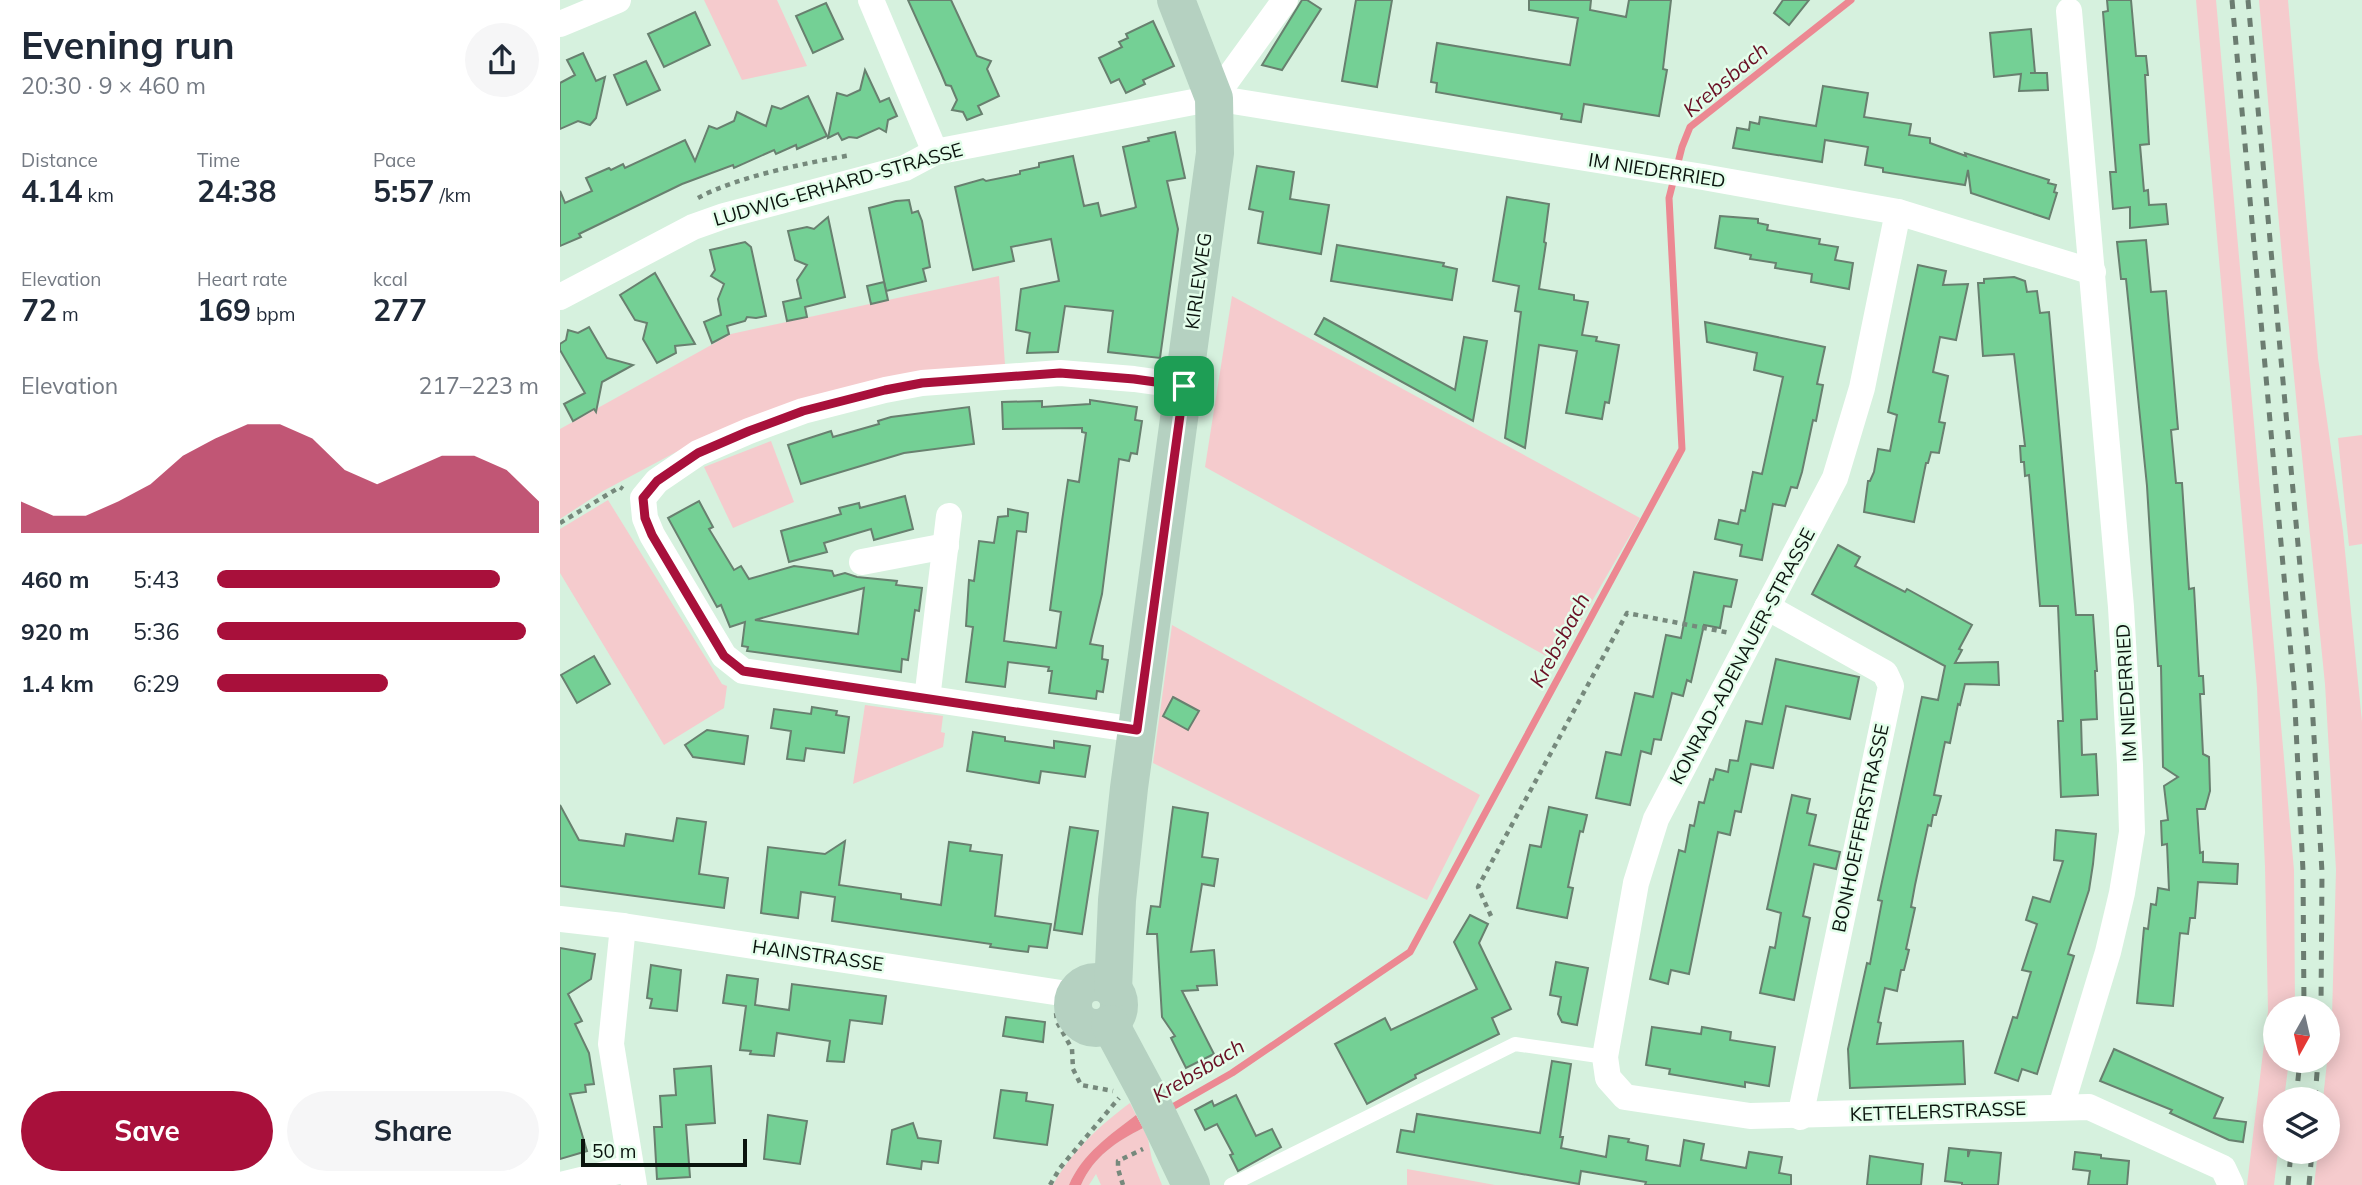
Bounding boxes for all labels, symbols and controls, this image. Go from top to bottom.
text: Evening run [21,21,235,69]
button: share [465,23,539,97]
water label: Krebsbach [1677,36,1773,122]
text: 20:30 · 9 × 460 m [21,71,206,100]
street label: LUDWIG-ERHARD-STRASSE [711,137,965,231]
street label: IM NIEDERRIED [1587,147,1727,193]
text: Distance [21,148,98,172]
text: Time [197,148,240,172]
text: Pace [373,148,416,172]
text: 4.14 [21,172,82,210]
text: 24:38 [197,172,276,210]
text: 5:57 [373,172,434,210]
text: km [82,183,114,207]
text: /km [434,183,471,207]
street label: KIRLEWEG [1179,231,1217,331]
text: Elevation [21,267,101,291]
text: Heart rate [197,267,287,291]
text: kcal [373,267,408,291]
text: 72 [21,291,57,329]
text: 169 [197,291,251,329]
text: 277 [373,291,427,329]
text: m [57,302,79,326]
text: bpm [251,302,295,326]
pin [1154,356,1214,416]
icon: arrive [1165,367,1203,405]
text: Elevation [21,371,118,400]
text: 217–223 m [418,371,539,400]
street label: KONRAD-ADENAUER-STRASSE [1664,524,1820,788]
text: 460 m [21,565,89,594]
text: 5:43 [133,565,180,594]
water label: Krebsbach [1523,588,1595,692]
text: 920 m [21,617,89,646]
text: 5:36 [133,617,180,646]
street label: IM NIEDERRIED [2110,623,2142,763]
text: 1.4 km [21,669,94,698]
text: 6:29 [133,669,180,698]
street label: BONHOEFFERSTRASSE [1826,722,1894,934]
street label: HAINSTRASSE [751,934,885,976]
north arrow [2263,996,2340,1073]
map controls [2263,996,2340,1164]
water label: Krebsbach [1147,1032,1249,1108]
button: layers [2263,1087,2340,1164]
button: Save [21,1091,273,1171]
button: Share [287,1091,539,1171]
street label: KETTELERSTRASSE [1849,1096,2027,1126]
scale bar [581,1136,747,1168]
text: 50 m [592,1139,636,1163]

